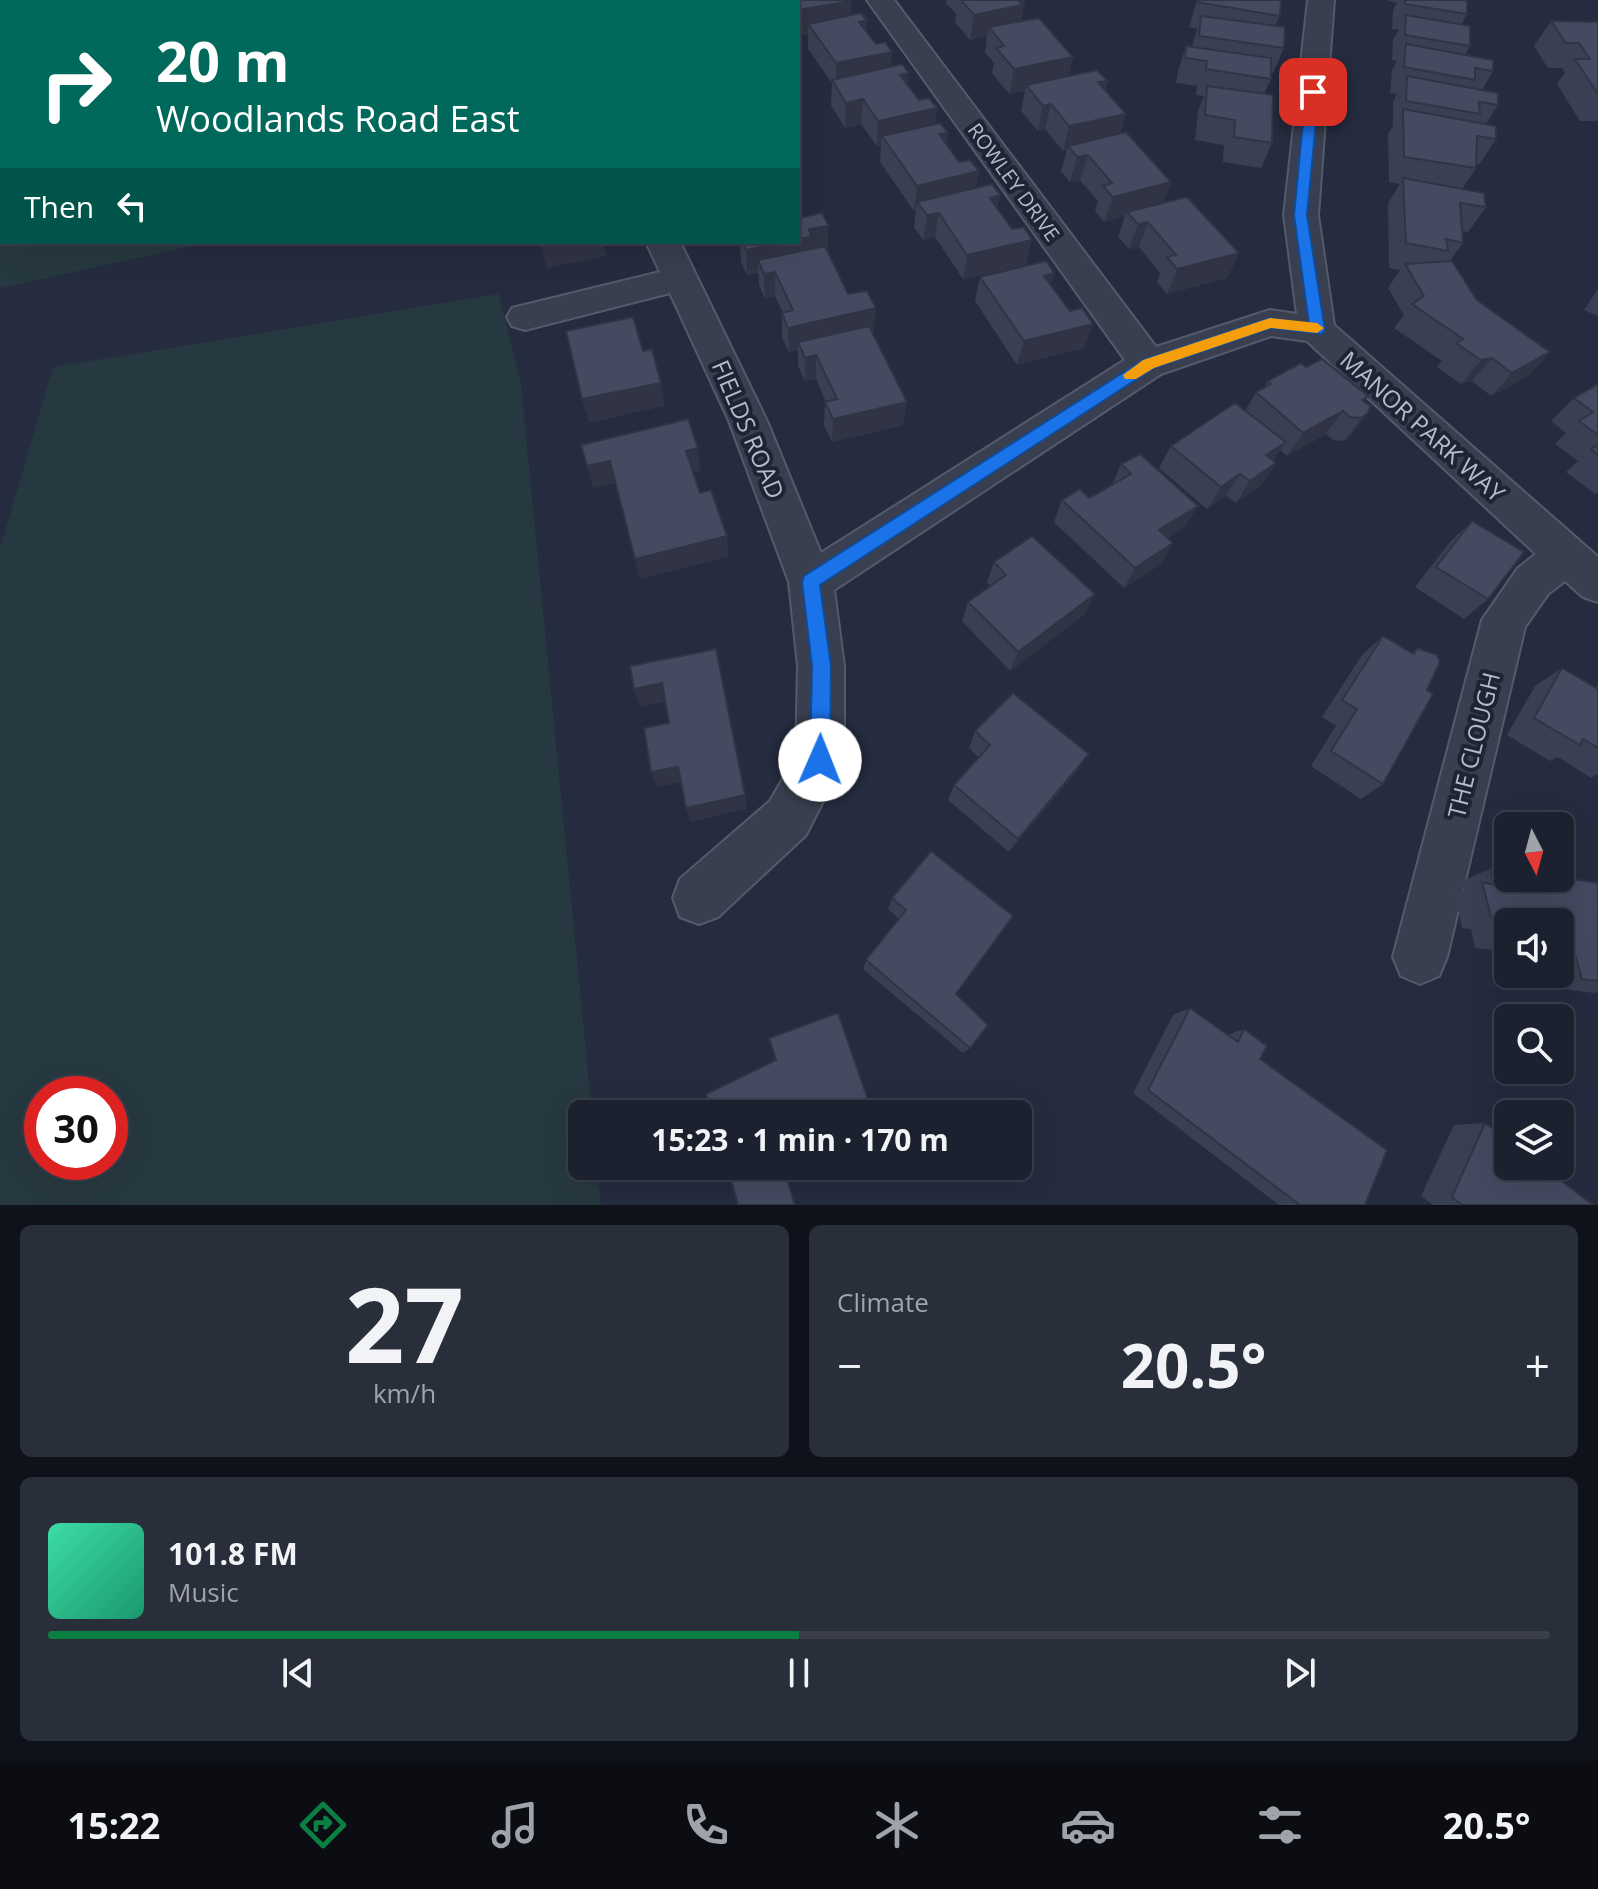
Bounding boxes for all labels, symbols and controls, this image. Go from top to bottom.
text: 20 m [156,22,290,98]
icon: right [24,32,128,136]
pin [1279,58,1347,126]
icon: arrive [1291,70,1335,114]
text: Woodlands Road East [156,94,520,143]
street label: ROWLEY DRIVE [962,118,1066,246]
icon: left [110,184,154,228]
text: Then [24,186,94,227]
street label: MANOR PARK WAY [1334,343,1513,509]
street label: FIELDS ROAD [705,355,793,503]
street label: THE CLOUGH [1439,669,1507,821]
position arrow [778,718,862,802]
north arrow [1494,812,1574,892]
map controls [1494,812,1574,1180]
button: sound [1494,908,1574,988]
button: search [1494,1004,1574,1084]
speed limit sign: 30 [24,1076,128,1180]
button: layers [1494,1100,1574,1180]
text: 15:23 · 1 min · 170 m [651,1119,949,1160]
text: 27 [345,1252,464,1393]
text: Climate [837,1284,929,1320]
text: 20.5° [1121,1324,1266,1406]
text: − [837,1335,862,1395]
text: + [1525,1335,1550,1395]
text: km/h [373,1375,436,1411]
text: 101.8 FM [168,1533,298,1574]
text: Music [168,1574,239,1610]
icon: previous [276,1651,320,1695]
icon: pause [777,1651,821,1695]
icon: next [1278,1651,1322,1695]
icon: directions [295,1797,351,1853]
icon: music [487,1797,543,1853]
icon: phone [678,1797,734,1853]
icon: climate [869,1797,925,1853]
icon: car [1060,1797,1116,1853]
icon: filters [1252,1797,1308,1853]
text: 15:22 [68,1801,160,1850]
text: 20.5° [1443,1801,1530,1850]

